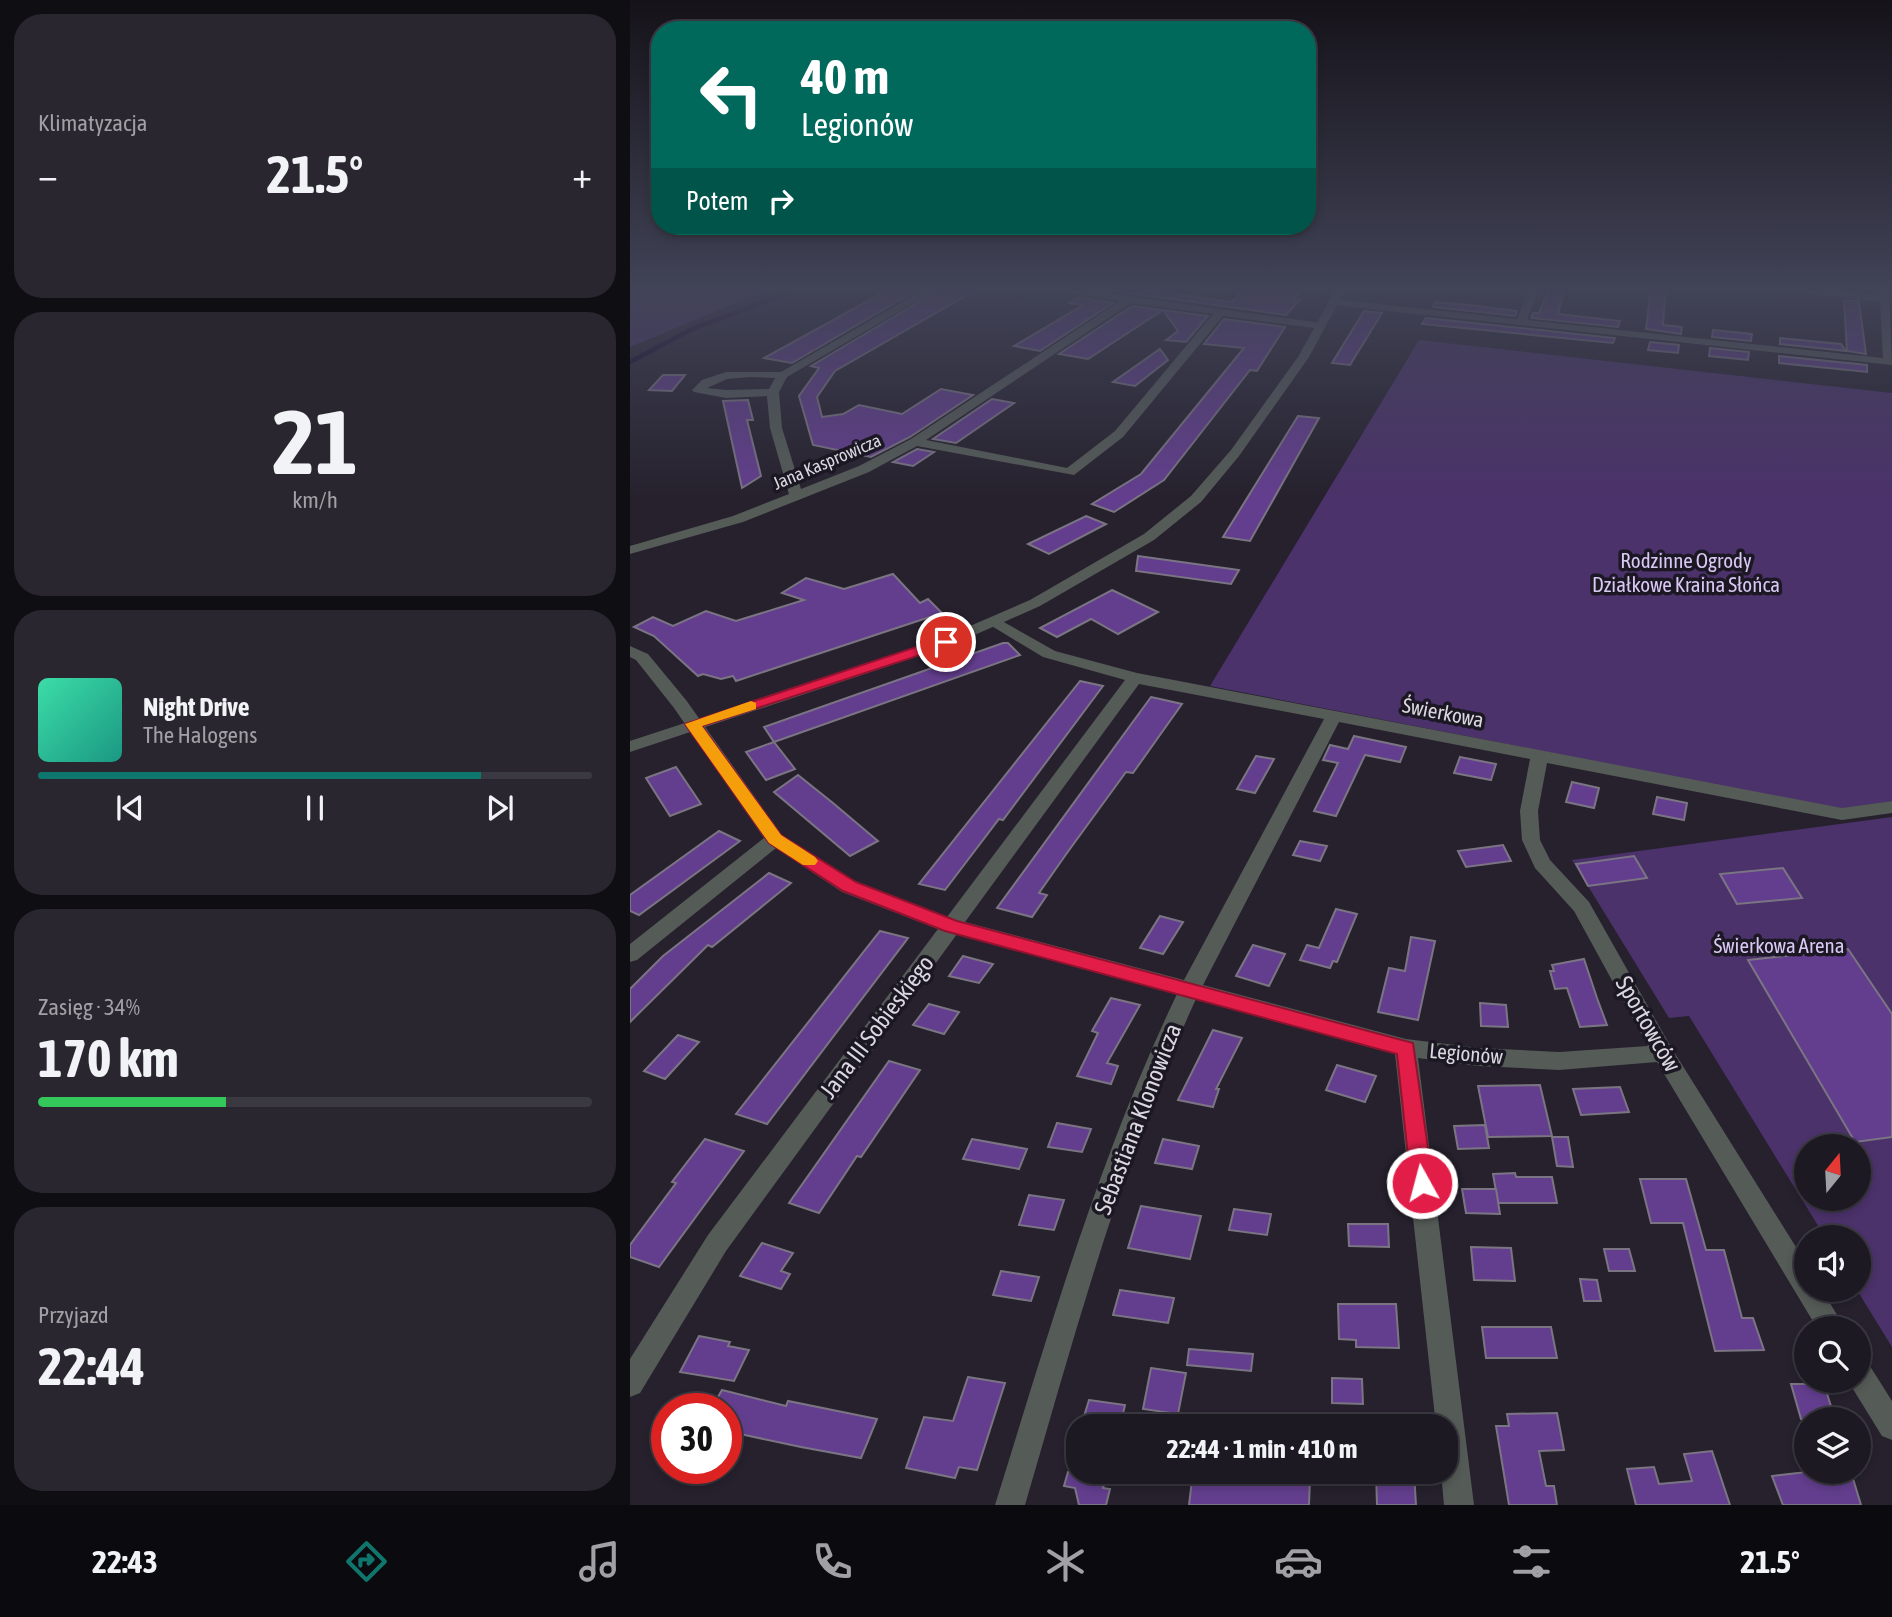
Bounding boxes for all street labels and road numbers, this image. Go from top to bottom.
street label: Jana Kasprowicza [770,429,884,494]
street label: Świerkowa [1401,692,1486,732]
street label: Jana III Sobieskiego [814,950,939,1103]
street label: Sportowców [1610,971,1687,1076]
street label: Sebastiana Klonowicza [1089,1020,1186,1218]
street label: Legionów [1428,1038,1504,1068]

